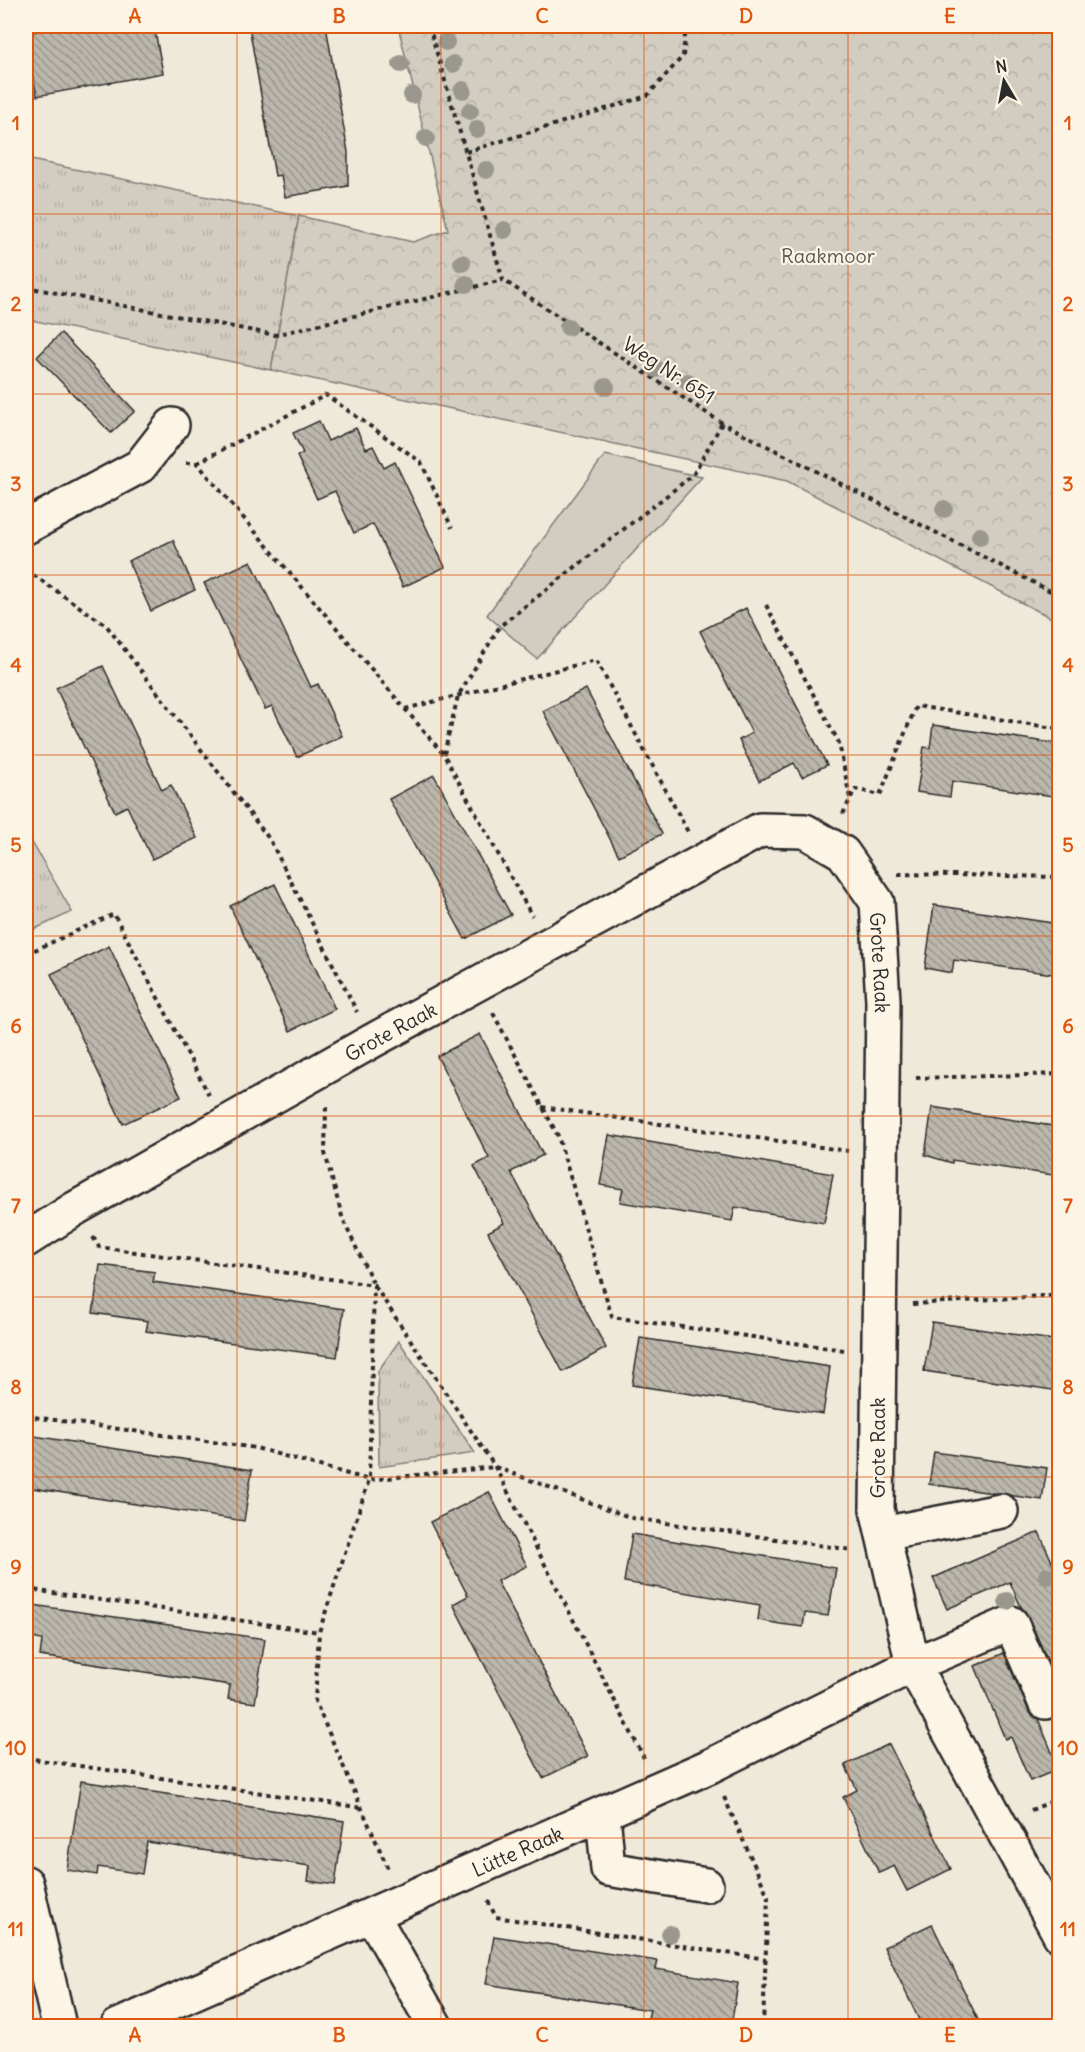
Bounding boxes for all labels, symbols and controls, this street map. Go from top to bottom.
text: A [129,3,142,28]
text: B [332,3,346,28]
text: C [535,3,549,28]
text: D [739,3,753,28]
text: E [944,3,956,28]
north arrow [974,51,1034,111]
text: N [994,55,1009,77]
text: 1 [12,110,20,135]
text: 1 [1064,110,1072,135]
park label: Raakmoor [781,243,875,268]
text: 2 [11,291,22,316]
text: 2 [1063,291,1074,316]
street label: Weg Nr. 651 [618,331,720,409]
text: 3 [10,471,22,496]
text: 3 [1062,471,1074,496]
text: 4 [10,652,22,677]
text: 4 [1062,652,1074,677]
text: 5 [10,832,22,857]
text: 5 [1062,832,1074,857]
street label: Grote Raak [865,911,896,1013]
street label: Grote Raak [340,996,441,1067]
text: 6 [10,1013,22,1038]
text: 6 [1062,1013,1074,1038]
text: 7 [11,1193,21,1218]
text: 7 [1063,1193,1073,1218]
text: 8 [10,1374,22,1399]
text: 8 [1062,1374,1074,1399]
street label: Grote Raak [865,1397,890,1499]
text: 9 [10,1554,22,1579]
text: 9 [1062,1554,1074,1579]
text: 10 [5,1735,27,1760]
text: 10 [1057,1735,1079,1760]
street label: Lütte Raak [468,1820,567,1882]
text: 11 [8,1916,24,1941]
text: 11 [1060,1916,1076,1941]
text: A [129,2022,142,2047]
text: B [332,2022,346,2047]
text: C [535,2022,549,2047]
text: D [739,2022,753,2047]
text: E [944,2022,956,2047]

